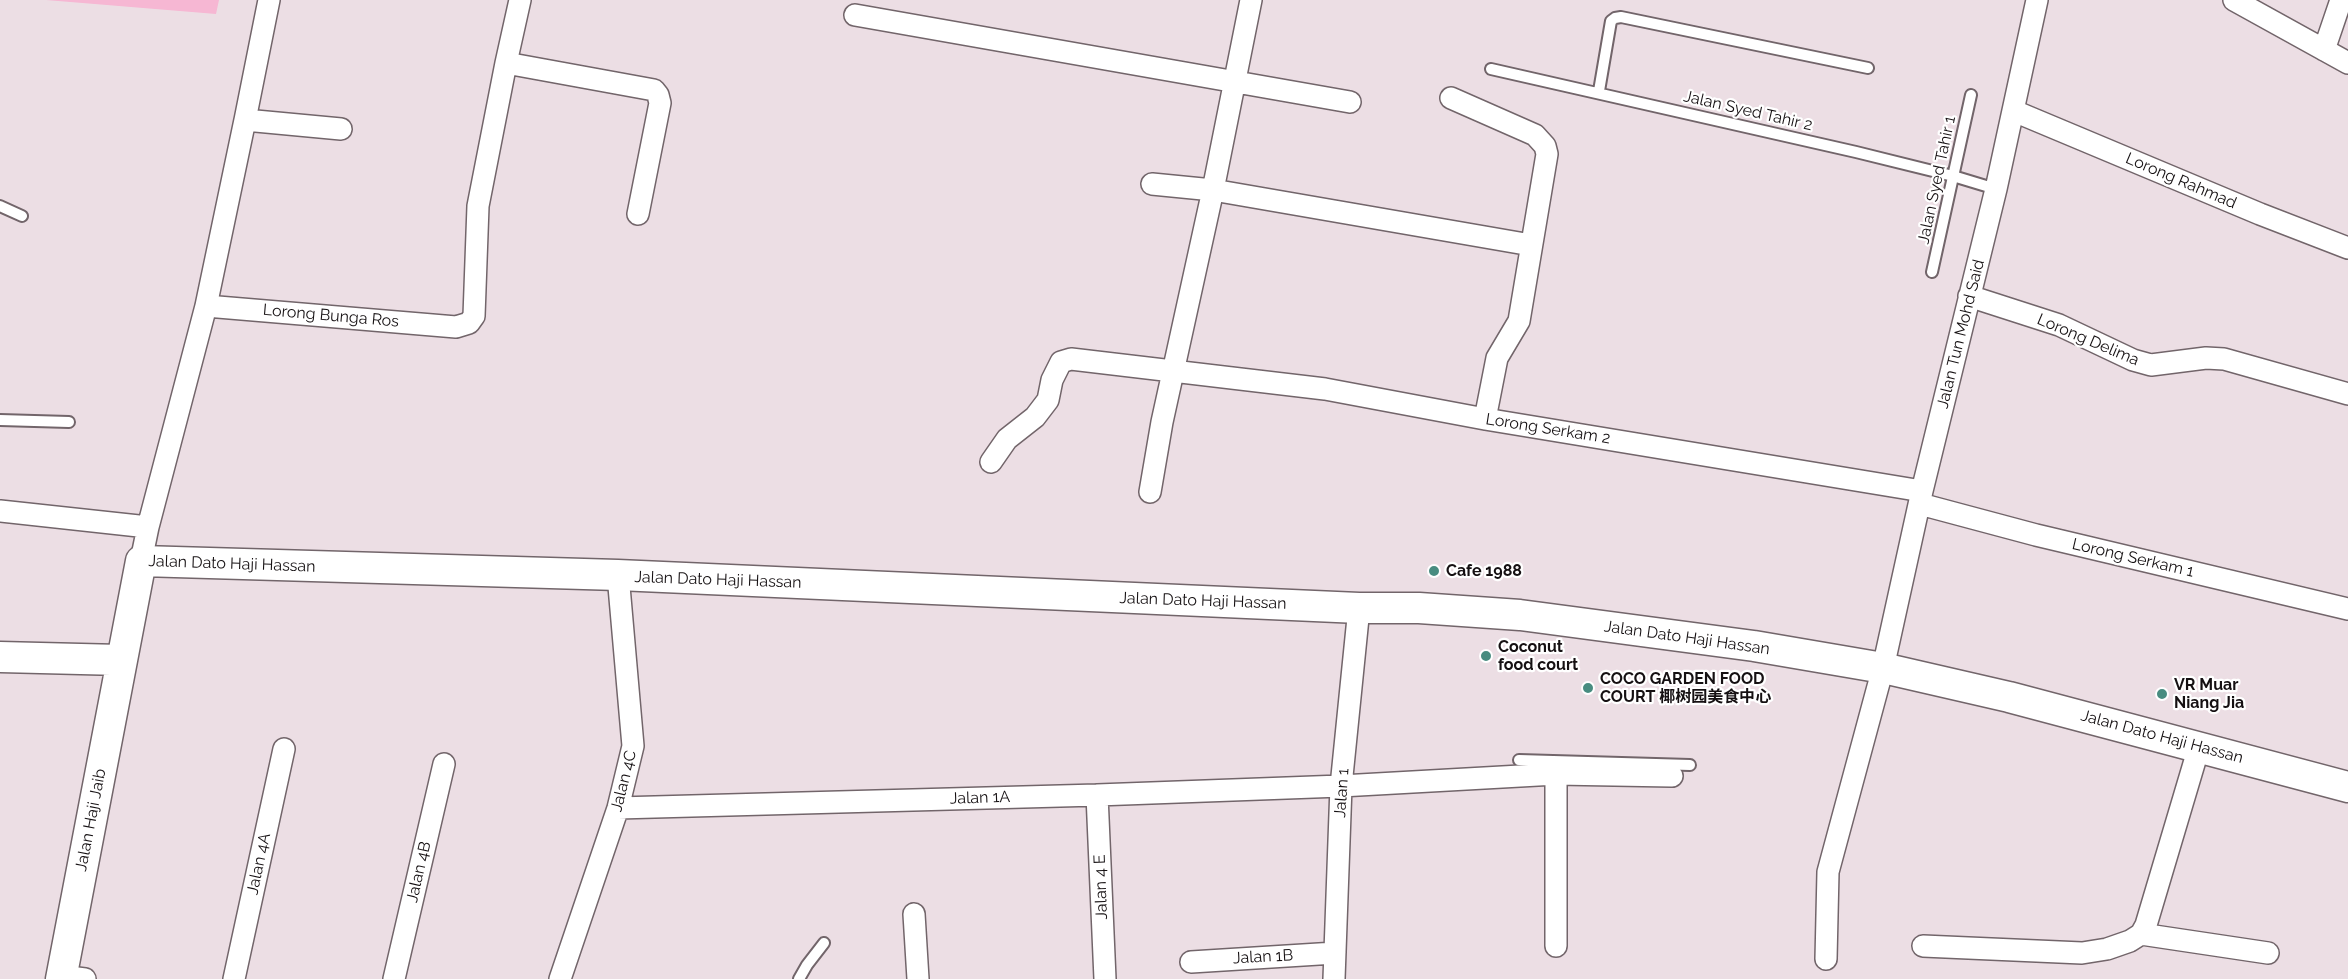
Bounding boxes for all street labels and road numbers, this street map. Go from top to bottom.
street label: Jalan Syed Tahir 2 [1682,87,1814,135]
street label: Jalan Syed Tahir 1 [1914,114,1960,246]
street label: Lorong Rahmad [2123,149,2239,213]
street label: Jalan Tun Mohd Said [1933,258,1989,410]
street label: Lorong Bunga Ros [262,300,400,332]
street label: Lorong Delima [2034,310,2142,370]
street label: Lorong Serkam 2 [1484,410,1612,448]
street label: Lorong Serkam 1 [2070,535,2196,581]
street label: Jalan Dato Haji Hassan [148,551,316,577]
street label: Jalan Dato Haji Hassan [634,567,802,593]
street label: Jalan Dato Haji Hassan [1119,588,1287,614]
street label: Jalan Dato Haji Hassan [1603,617,1771,659]
street label: Jalan Dato Haji Hassan [2079,706,2245,768]
street label: Jalan 4C [607,748,641,814]
street label: Jalan Haji Jaib [72,767,110,873]
street label: Jalan 1 [1331,768,1353,818]
street label: Jalan 1A [949,787,1011,809]
street label: Jalan 4A [243,832,275,896]
street label: Jalan 4B [403,840,435,904]
street label: Jalan 4 E [1090,854,1112,920]
street label: Jalan 1B [1232,946,1294,968]

